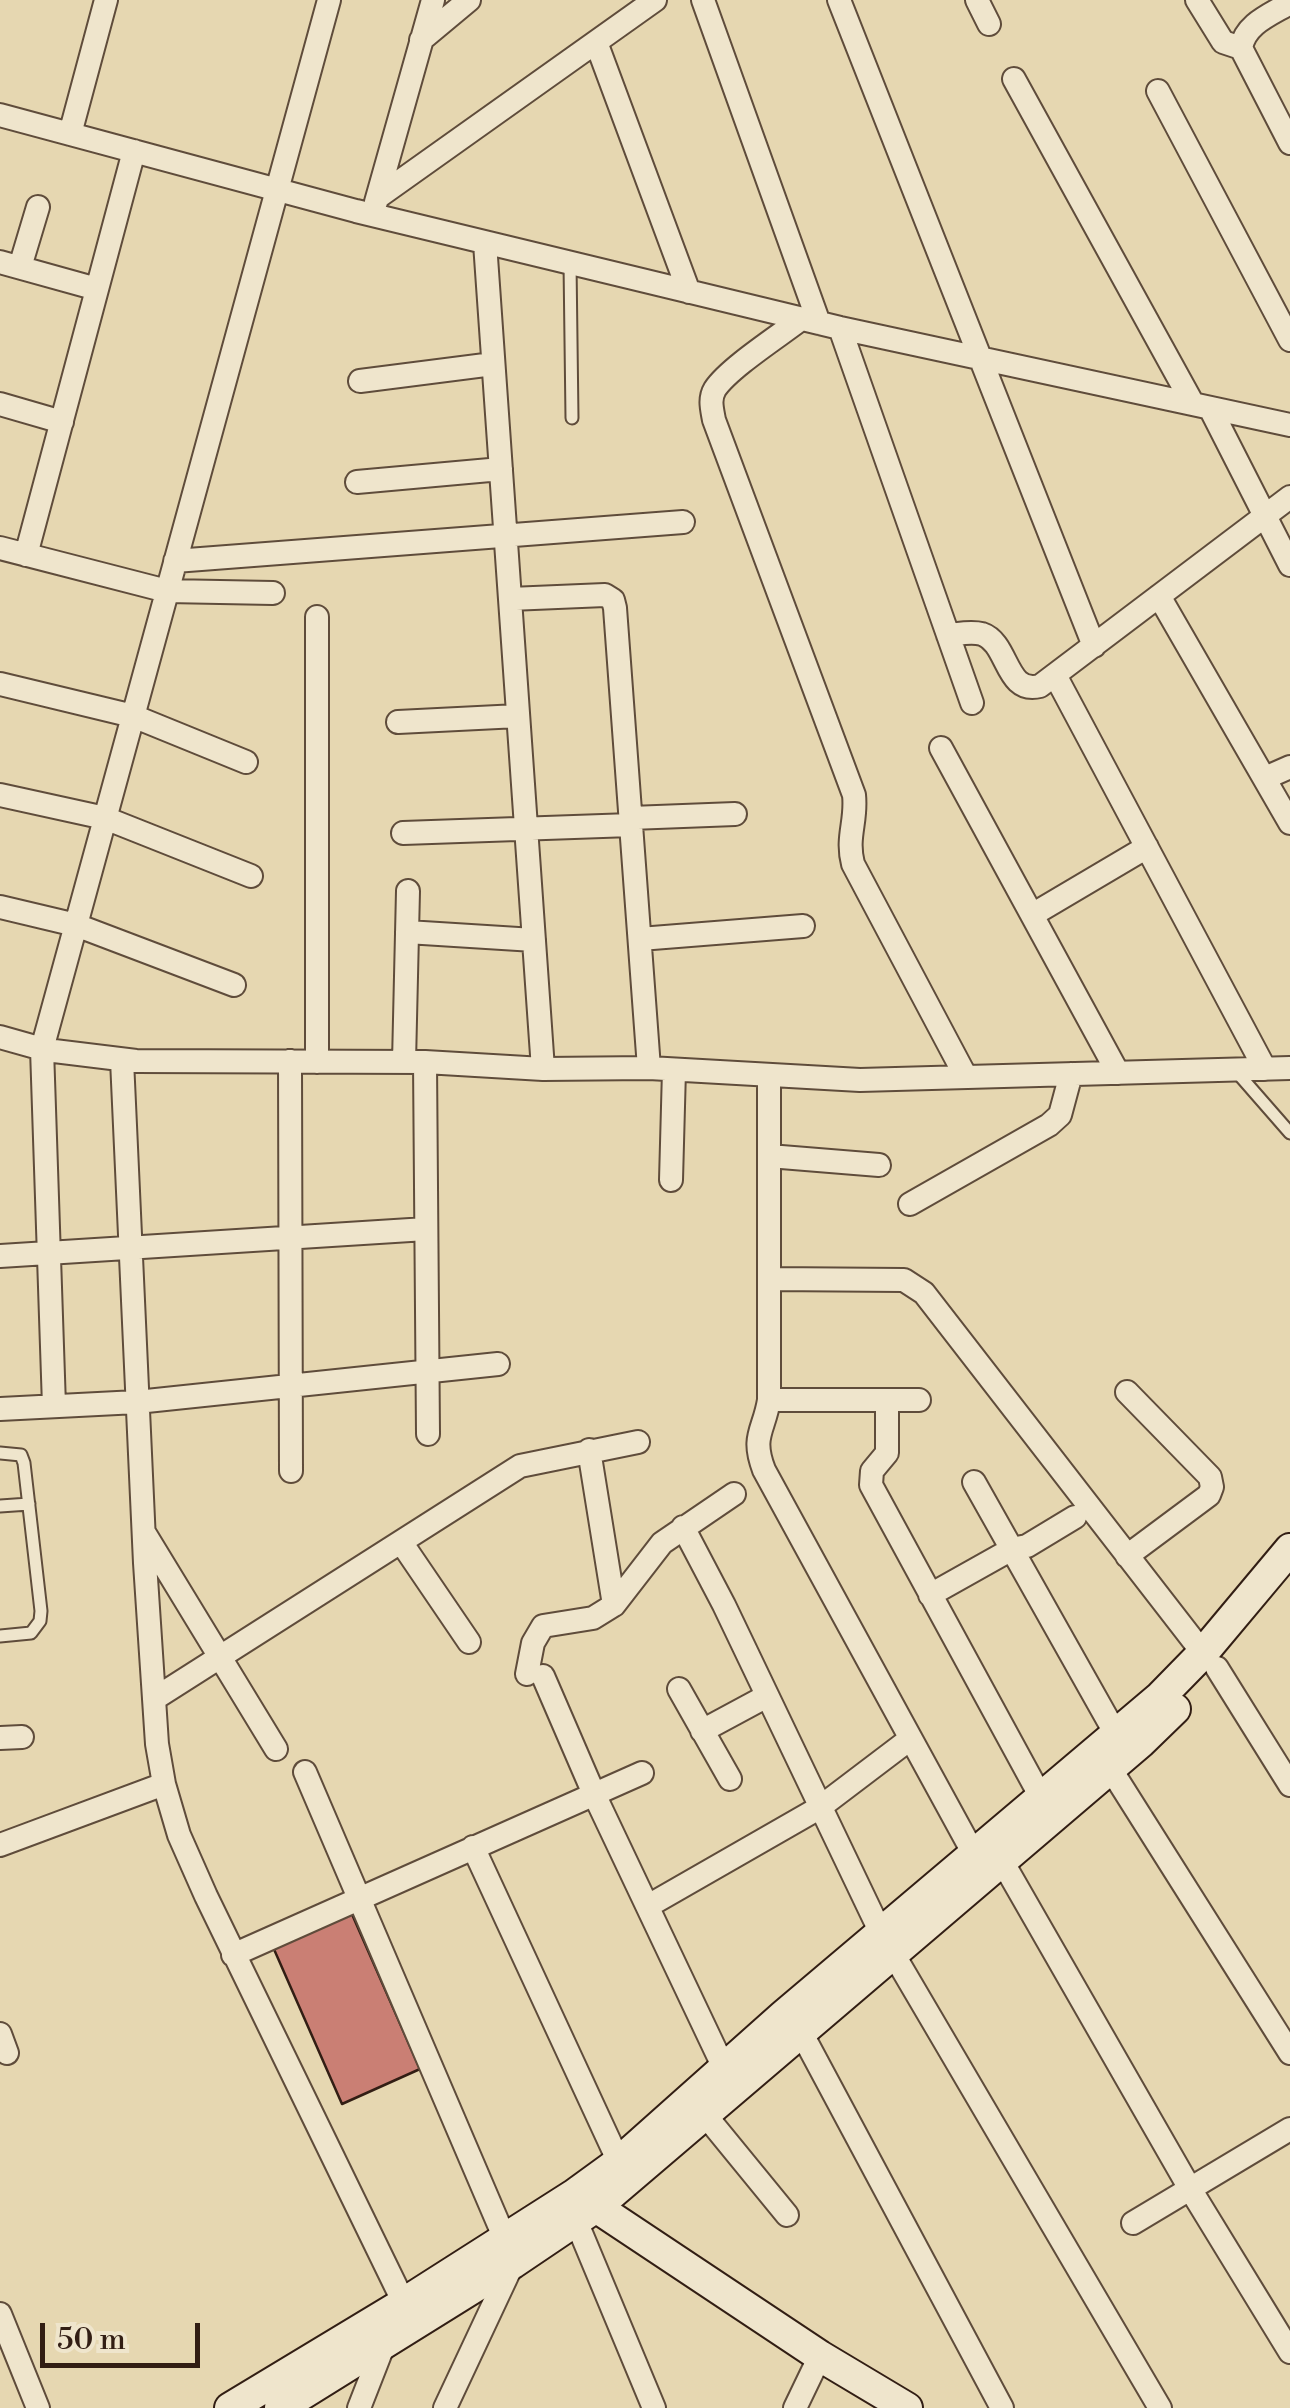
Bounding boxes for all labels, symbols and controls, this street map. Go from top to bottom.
scale bar [45,2303,205,2365]
text: 50 m [57,2321,126,2359]

